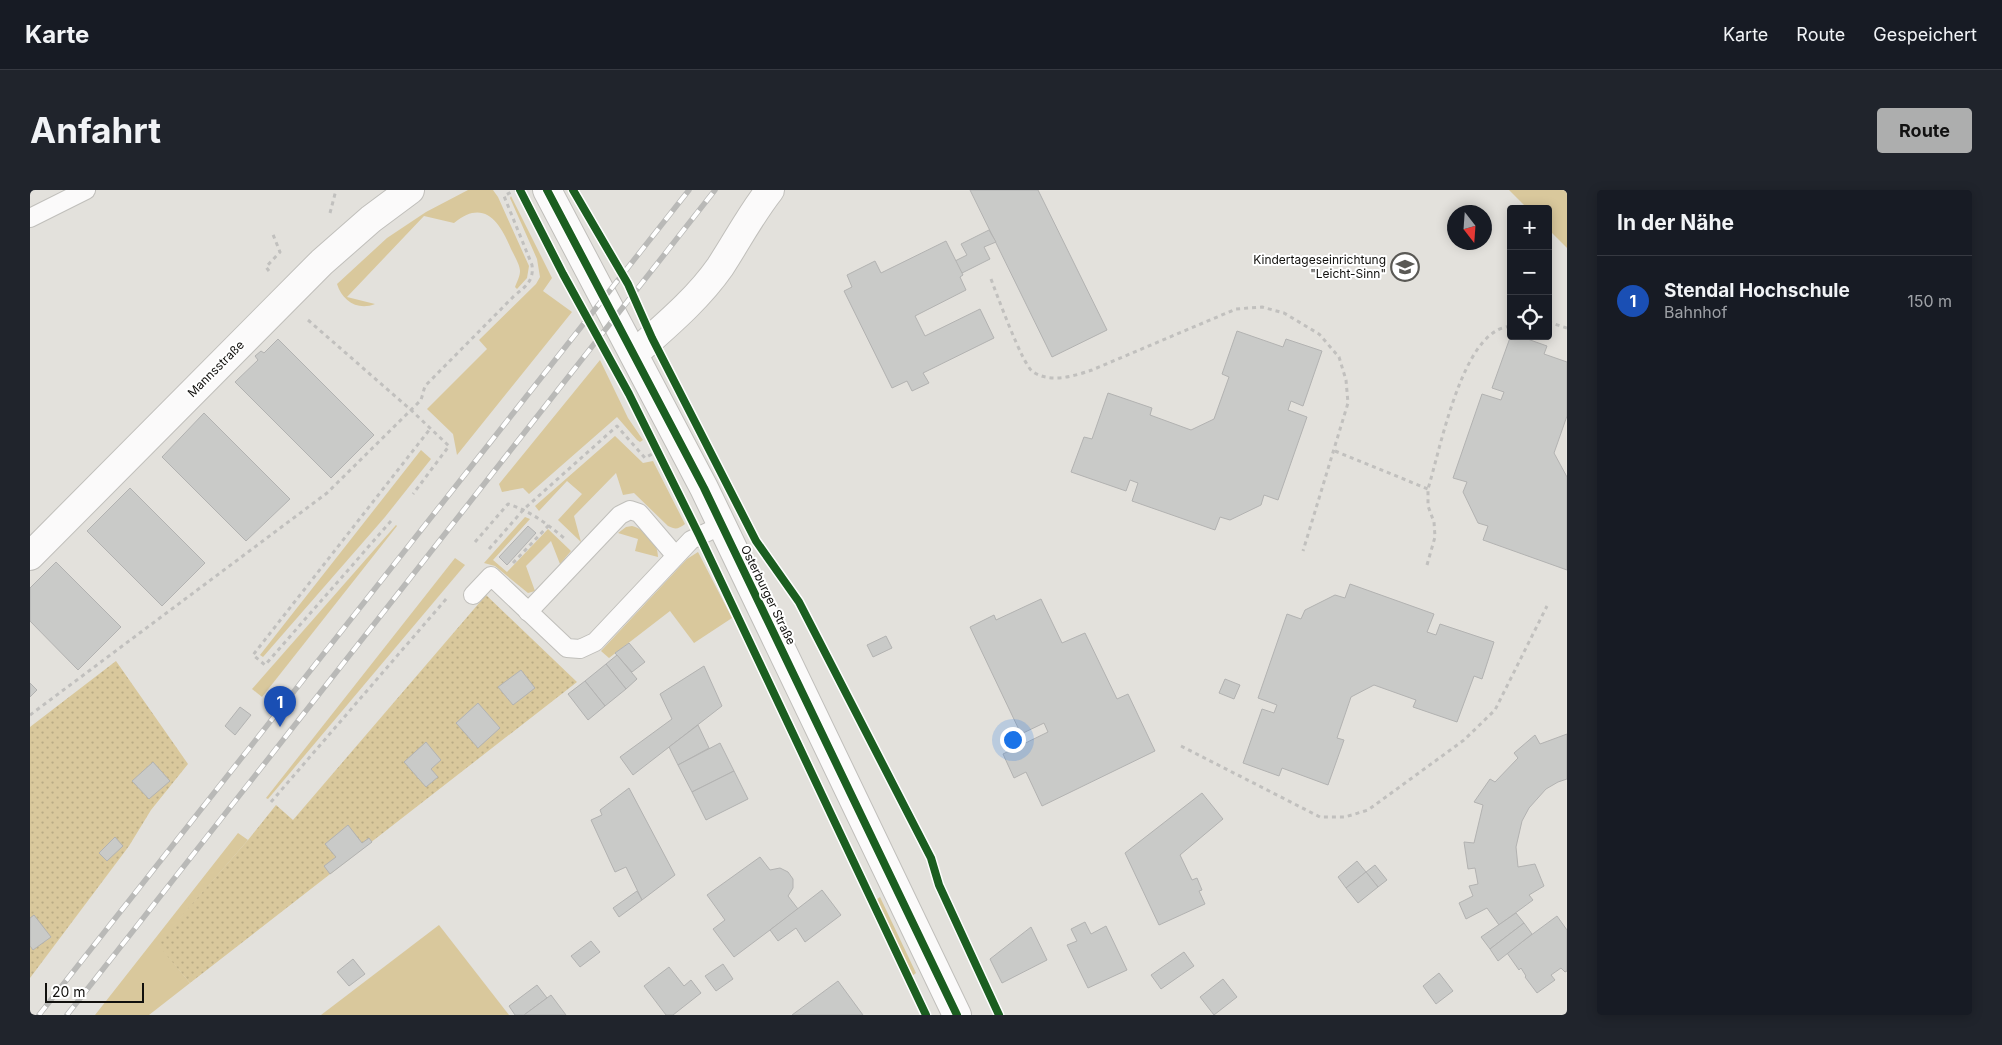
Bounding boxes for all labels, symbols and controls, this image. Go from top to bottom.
text: Karte [25,20,89,49]
text: Karte [1723,24,1768,45]
text: Route [1796,24,1845,45]
text: Gespeichert [1873,24,1977,45]
button: Route [1877,108,1972,153]
text: Anfahrt [30,109,161,151]
north arrow [1447,205,1492,250]
map controls [1507,205,1552,340]
button: + [1507,205,1552,250]
text: In der Nähe [1617,210,1734,235]
button: − [1507,250,1552,295]
place label: Kindertageseinrichtung "Leicht-Sinn" [1253,252,1386,281]
school or university icon: Kindertageseinrichtung "Leicht-Sinn" [1390,252,1420,282]
text: Stendal Hochschule [1664,279,1850,302]
text: 1 [1630,291,1636,311]
text: 150 m [1907,291,1952,311]
button: locate [1507,295,1552,340]
text: Bahnhof [1664,302,1727,322]
street label: Mannsstraße [184,337,247,400]
street label: Osterburger Straße [738,542,799,647]
pin: 1 [264,686,296,727]
your location [1000,727,1026,753]
scale bar [45,980,144,1003]
text: 20 m [52,983,86,1000]

